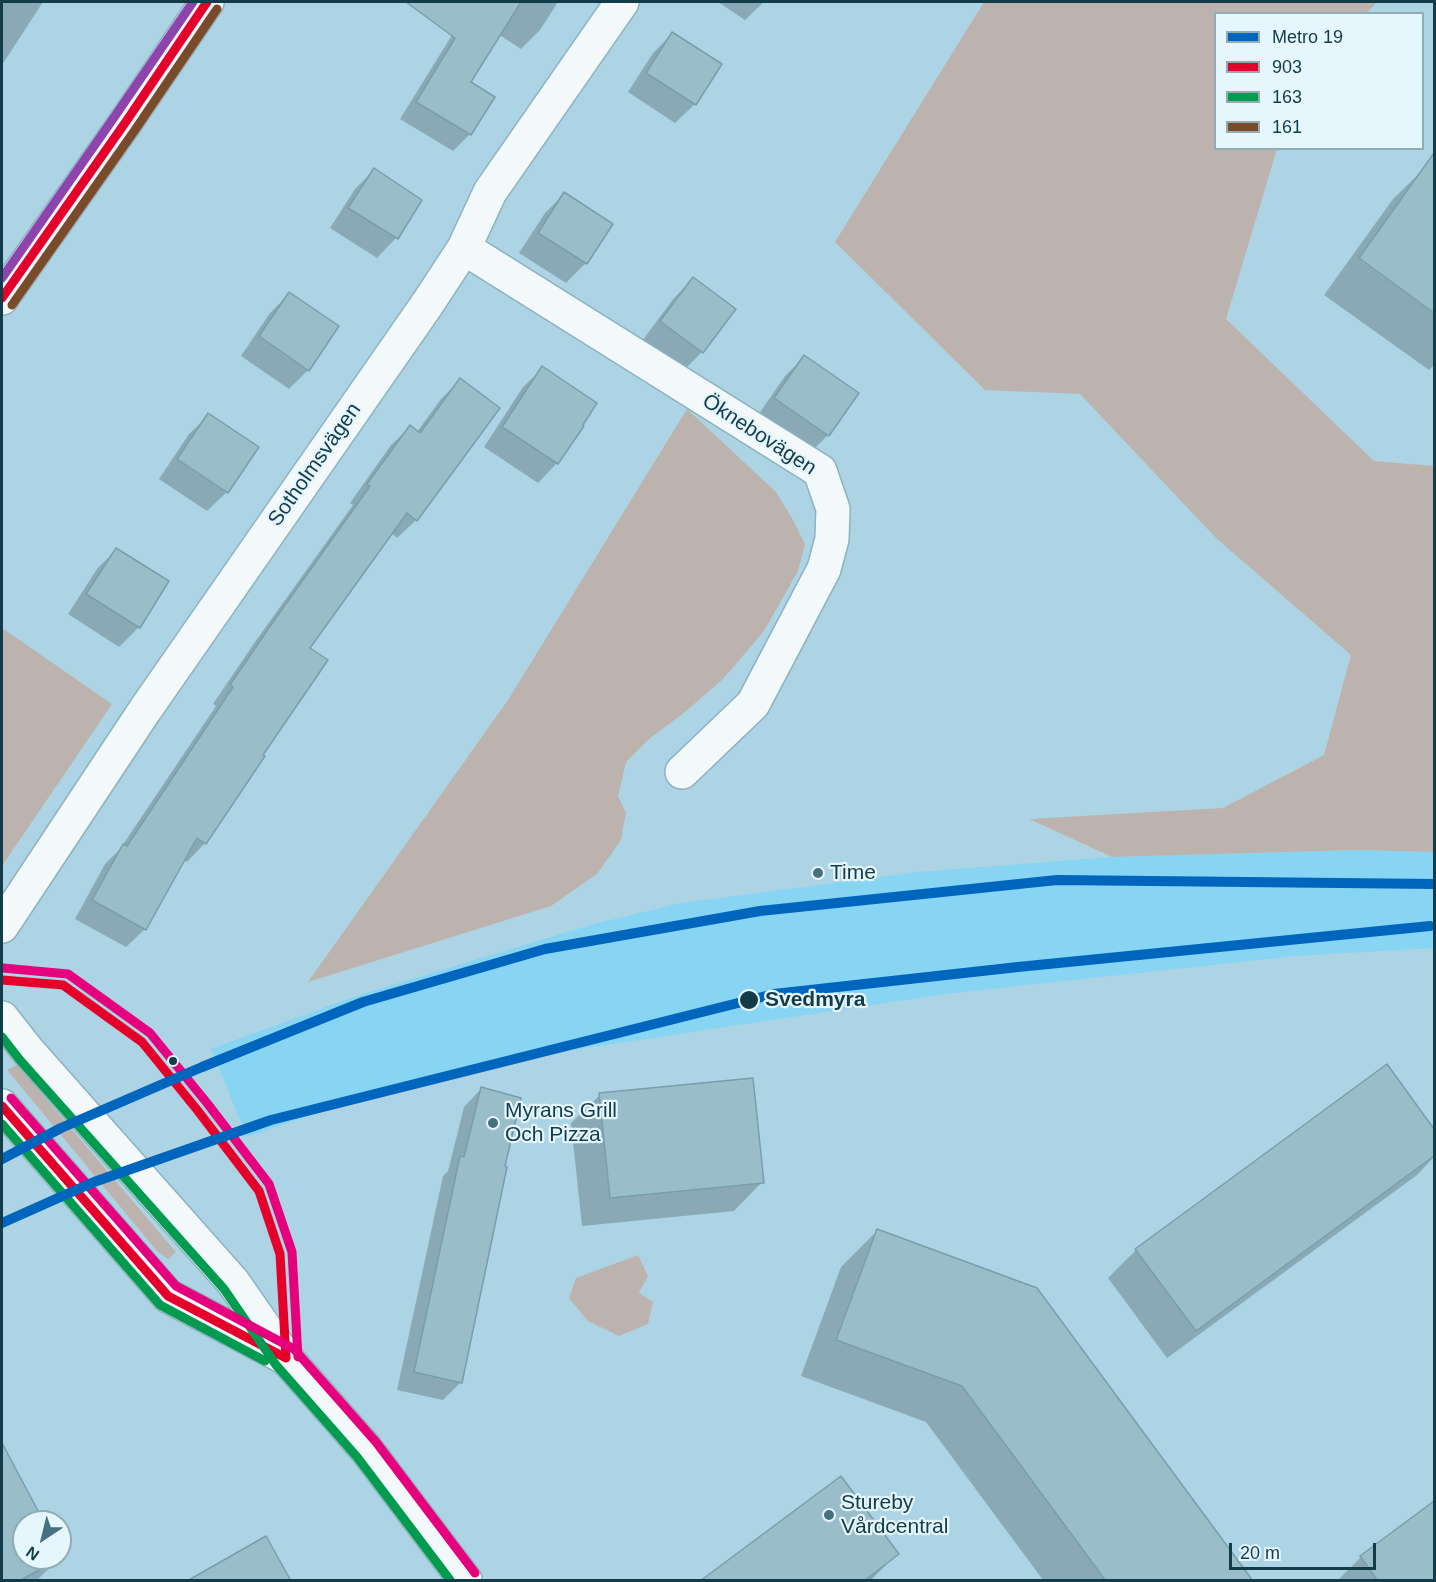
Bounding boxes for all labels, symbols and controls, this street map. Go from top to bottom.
legend [1214,12,1424,150]
text: Metro 19 [1272,27,1343,47]
text: 903 [1272,57,1302,77]
text: 163 [1272,87,1302,107]
text: 161 [1272,117,1302,137]
street label: Öknebovägen [697,389,821,481]
street label: Sotholmsvägen [263,398,367,532]
place label: Time [830,860,876,886]
marker: Time [811,866,825,880]
place label: Svedmyra [765,987,865,1013]
marker: Svedmyra [738,989,760,1011]
unlabelled marker [167,1055,179,1067]
place label: Myrans Grill Och Pizza [505,1098,617,1148]
marker: Myrans Grill Och Pizza [486,1116,500,1130]
place label: Stureby Vårdcentral [841,1490,948,1540]
marker: Stureby Vårdcentral [822,1508,836,1522]
north arrow [12,1510,72,1570]
scale bar [1232,1531,1379,1569]
text: N [23,1543,42,1564]
text: 20 m [1240,1543,1280,1563]

